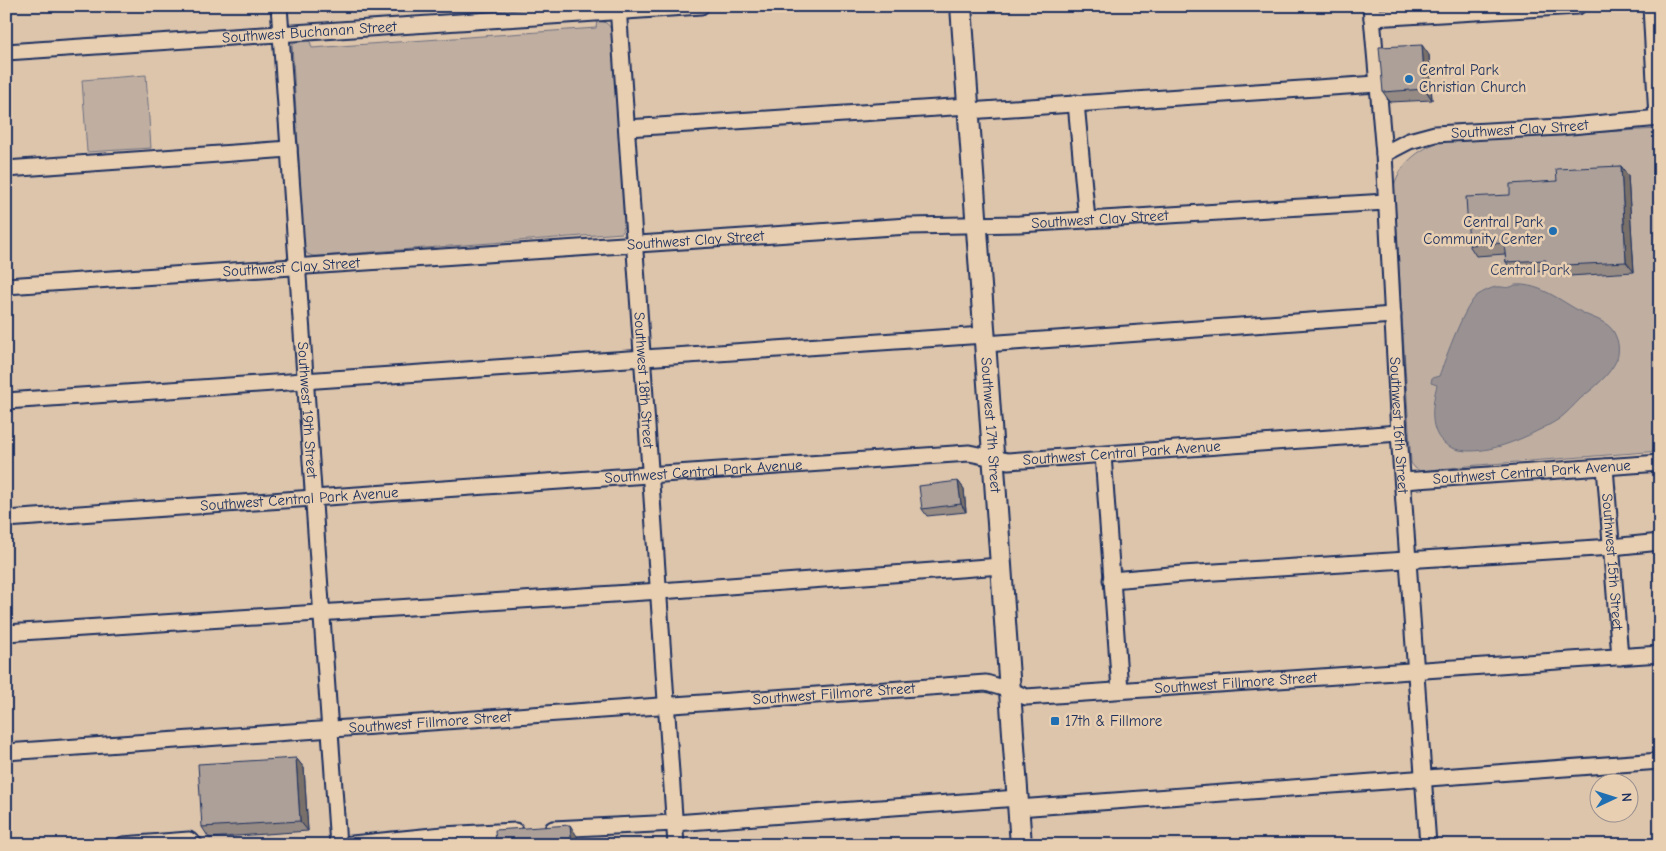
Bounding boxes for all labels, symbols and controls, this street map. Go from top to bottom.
street label: Southwest Buchanan Street [221,17,398,47]
place label: Central Park Christian Church [1419,61,1526,96]
marker: Central Park Christian Church [1403,73,1415,85]
street label: Southwest Clay Street [1451,115,1590,142]
street label: Southwest Clay Street [1031,206,1170,232]
place label: Central Park Community Center [1423,213,1544,248]
marker: Central Park Community Center [1547,225,1559,237]
street label: Southwest Clay Street [626,227,765,254]
street label: Southwest Clay Street [222,253,361,281]
park label: Central Park [1490,261,1571,279]
street label: Southwest 18th Street [630,311,658,450]
street label: Southwest 19th Street [294,341,321,480]
street label: Southwest 17th Street [977,356,1005,494]
street label: Southwest 16th Street [1386,356,1412,495]
street label: Southwest Central Park Avenue [1022,437,1222,469]
street label: Southwest Central Park Avenue [604,455,804,487]
street label: Southwest Central Park Avenue [1432,456,1632,488]
street label: Southwest Central Park Avenue [200,483,399,515]
street label: Southwest 15th Street [1598,493,1627,631]
street label: Southwest Fillmore Street [1154,668,1318,697]
street label: Southwest Fillmore Street [752,679,916,708]
street label: Southwest Fillmore Street [348,707,512,737]
place label: 17th & Fillmore [1065,712,1163,730]
marker: 17th & Fillmore [1049,715,1061,727]
north arrow [1588,774,1638,824]
text: N [1618,792,1635,802]

